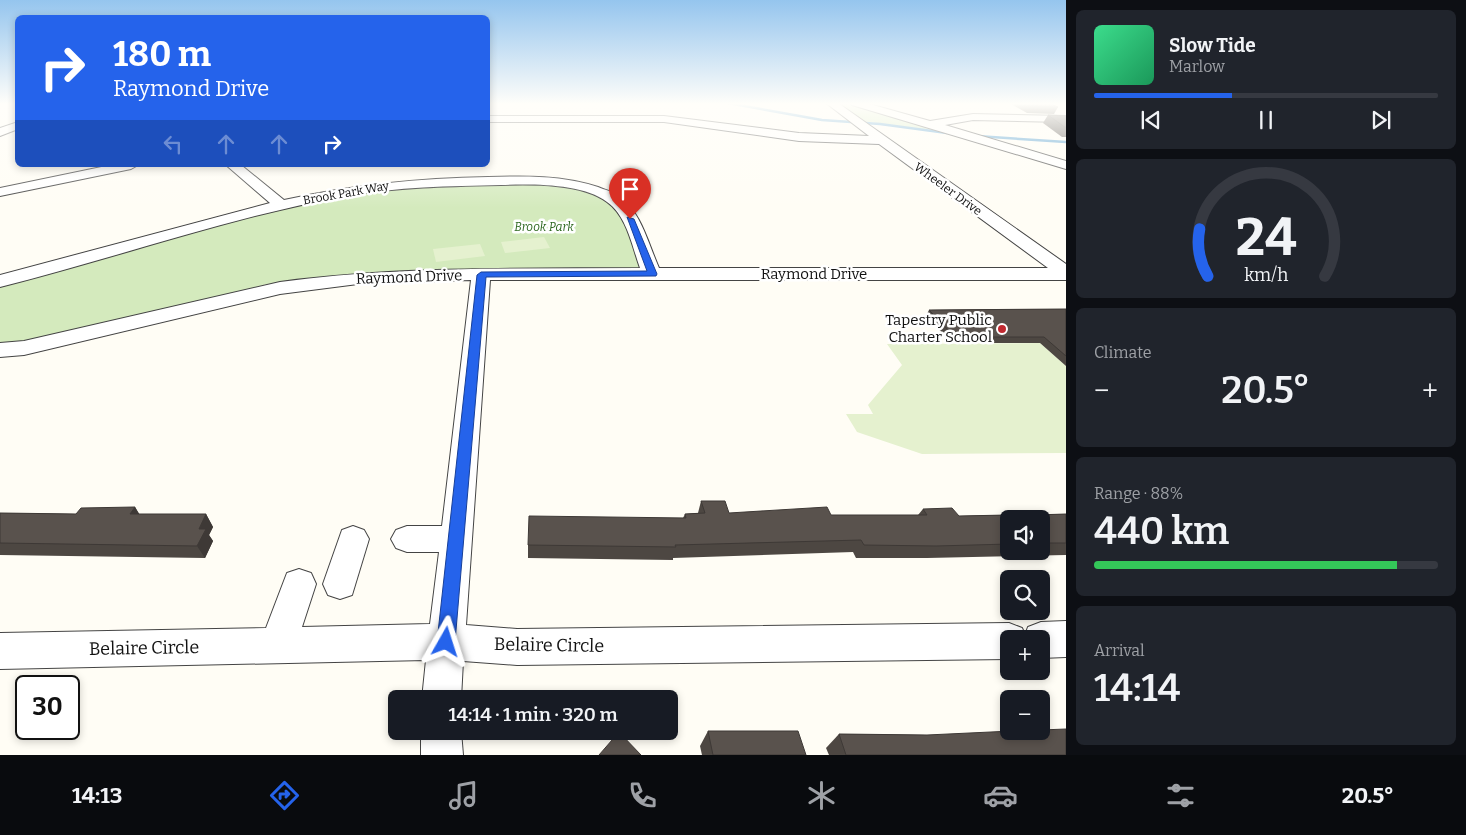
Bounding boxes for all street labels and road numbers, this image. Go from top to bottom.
street label: Wheeler Drive [912,160,984,218]
street label: Brook Park Way [302,178,391,207]
street label: Raymond Drive [761,265,867,283]
street label: Raymond Drive [355,266,463,288]
street label: Belaire Circle [494,633,604,657]
street label: Belaire Circle [89,636,199,660]

